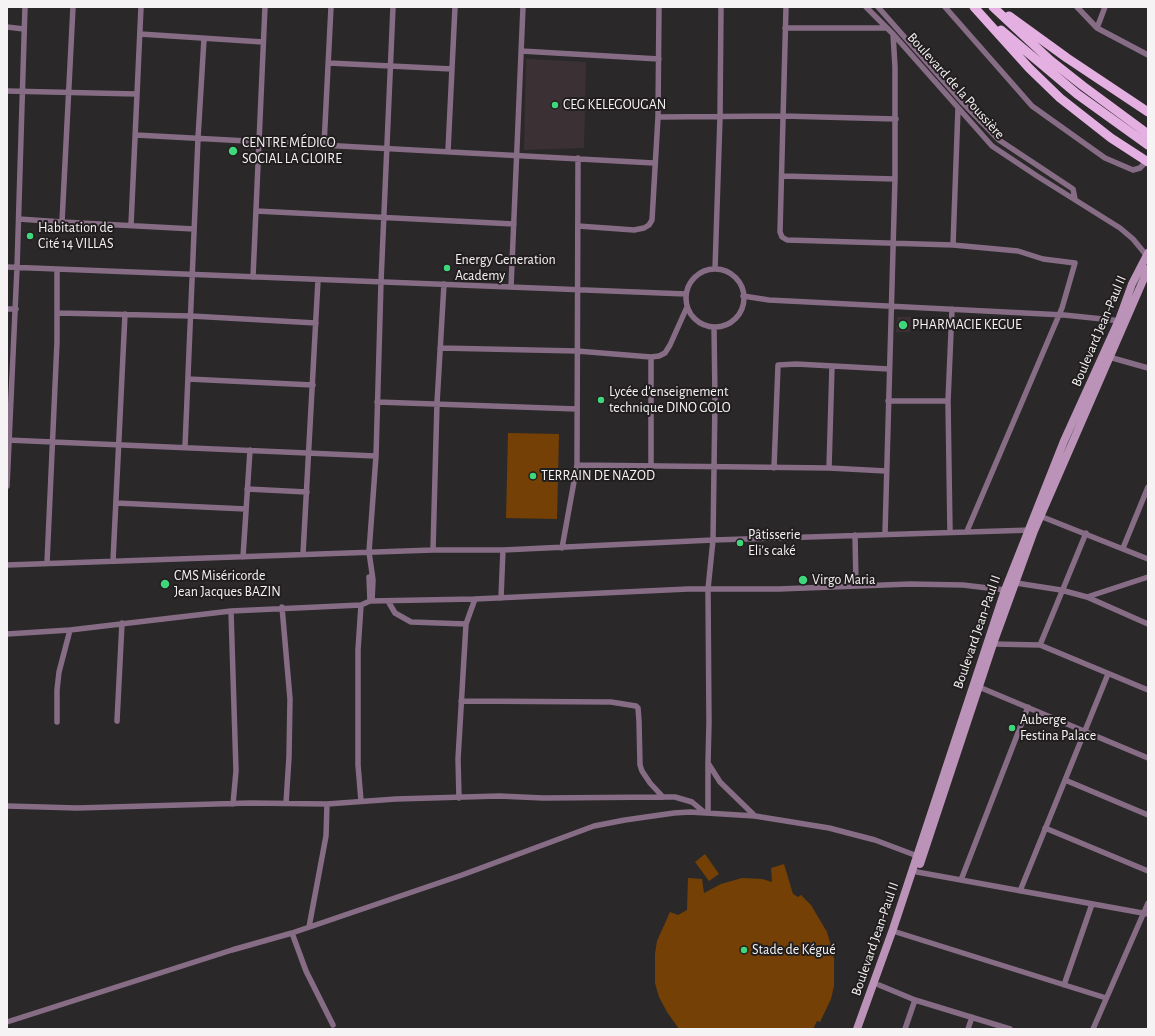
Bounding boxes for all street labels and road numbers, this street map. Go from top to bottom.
street label: Boulevard de la Poussière [904,29,1008,143]
street label: Boulevard Jean-Paul II [1068,273,1130,389]
street label: Boulevard Jean-Paul II [950,573,1004,691]
street label: Boulevard Jean-Paul II [848,880,902,998]

